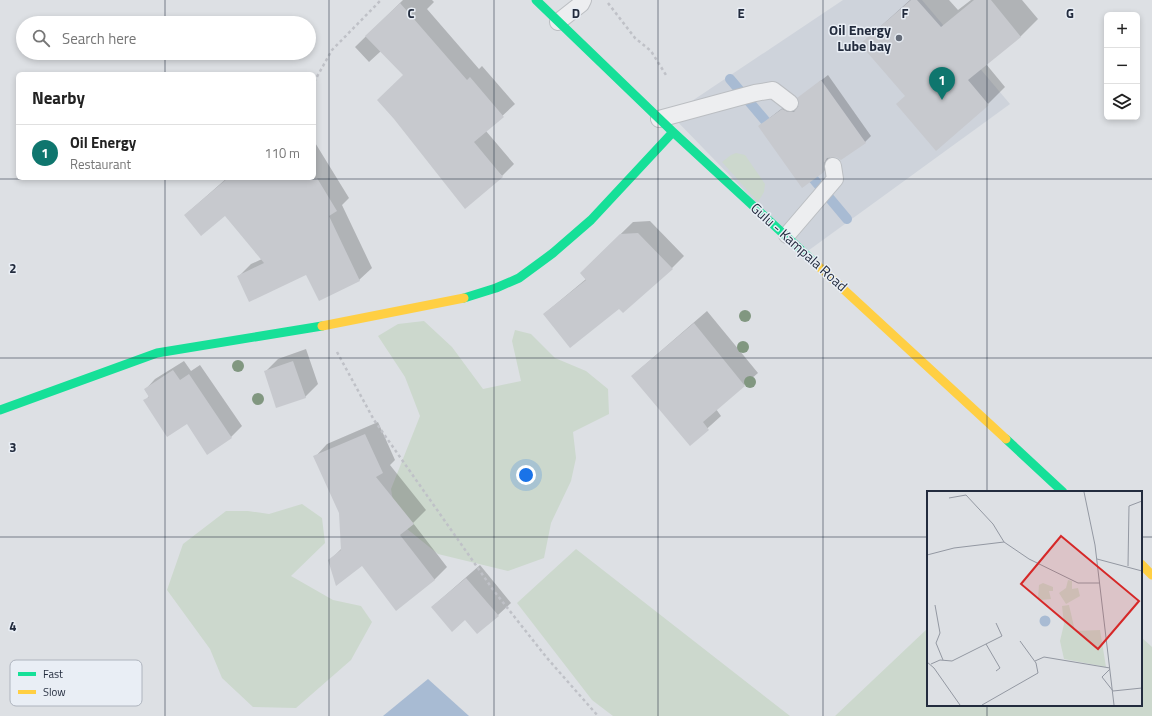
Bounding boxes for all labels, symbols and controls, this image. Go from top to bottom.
text: C [407,3,415,23]
text: D [572,3,580,23]
text: E [737,3,745,23]
text: F [902,3,909,23]
text: G [1066,3,1074,23]
map controls [1104,12,1140,120]
button: + [1104,12,1140,48]
search box [16,16,316,60]
place label: Oil Energy Lube bay [829,19,891,56]
icon: search [30,27,52,49]
text: Search here [62,27,136,50]
marker: Oil Energy Lube bay [894,33,904,43]
button: − [1104,48,1140,84]
pin: 1 [929,67,955,100]
button: layers [1104,84,1140,120]
text: Nearby [32,85,85,111]
text: Oil Energy [70,131,136,154]
text: 1 [41,143,49,163]
text: 110 m [264,143,300,163]
text: Restaurant [70,154,131,174]
street label: Gulu - Kampala Road [746,197,852,296]
text: 2 [9,258,17,278]
text: 3 [9,437,17,457]
your location [516,465,536,485]
inset map [927,491,1142,706]
text: 4 [9,616,17,636]
legend [10,660,142,706]
text: Fast [43,666,63,682]
text: Slow [43,684,66,700]

